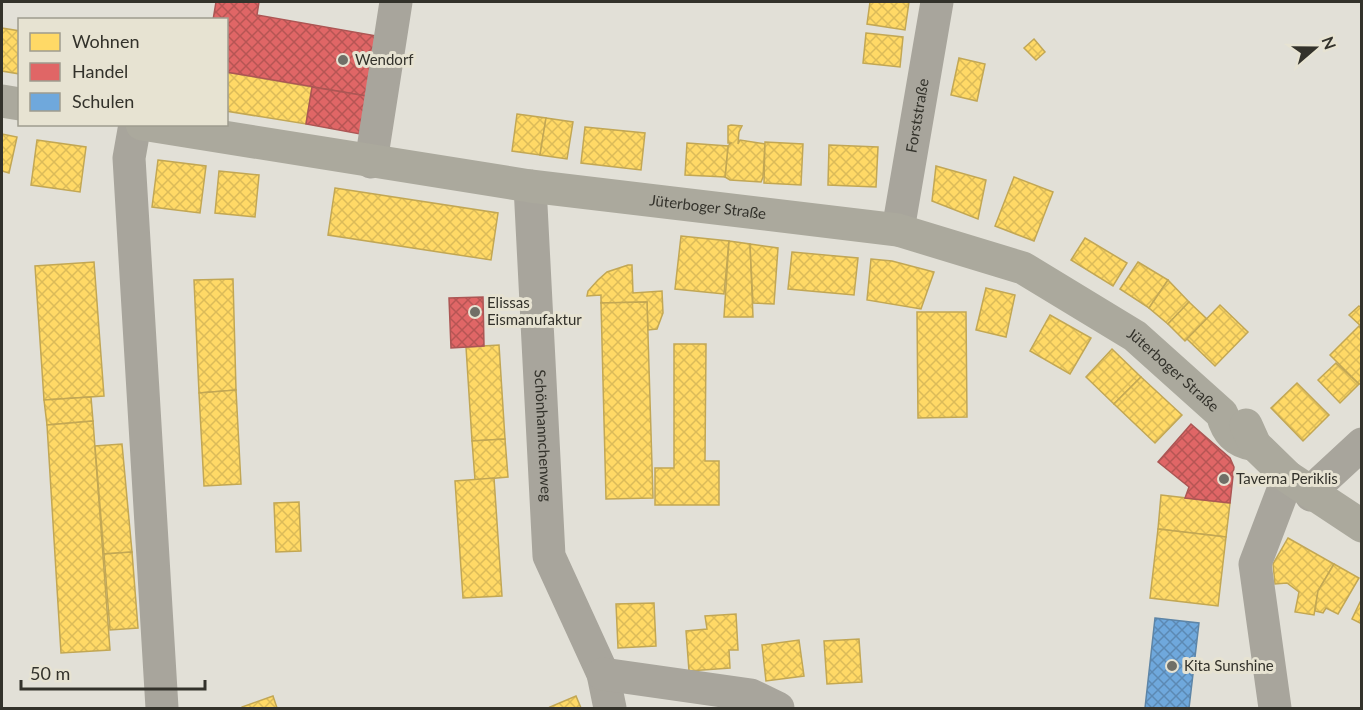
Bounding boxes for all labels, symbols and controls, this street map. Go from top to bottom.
legend [18,18,228,126]
north arrow [1285,18,1345,78]
text: Wohnen [72,30,139,52]
text: N [1319,34,1341,52]
place label: Wendorf [355,50,414,68]
marker: Wendorf [336,53,350,67]
text: Handel [72,60,128,82]
street label: Forststraße [901,77,932,154]
text: Schulen [72,90,134,112]
street label: Jüterboger Straße [649,190,767,222]
place label: Elissas Eismanufaktur [487,293,582,328]
marker: Elissas Eismanufaktur [468,305,482,319]
street label: Jüterboger Straße [1124,323,1223,415]
street label: Schönhannchenweg [531,369,556,502]
place label: Taverna Periklis [1236,469,1338,487]
marker: Taverna Periklis [1217,472,1231,486]
scale bar [21,653,206,691]
place label: Kita Sunshine [1184,656,1274,674]
marker: Kita Sunshine [1165,659,1179,673]
text: 50 m [30,662,70,684]

